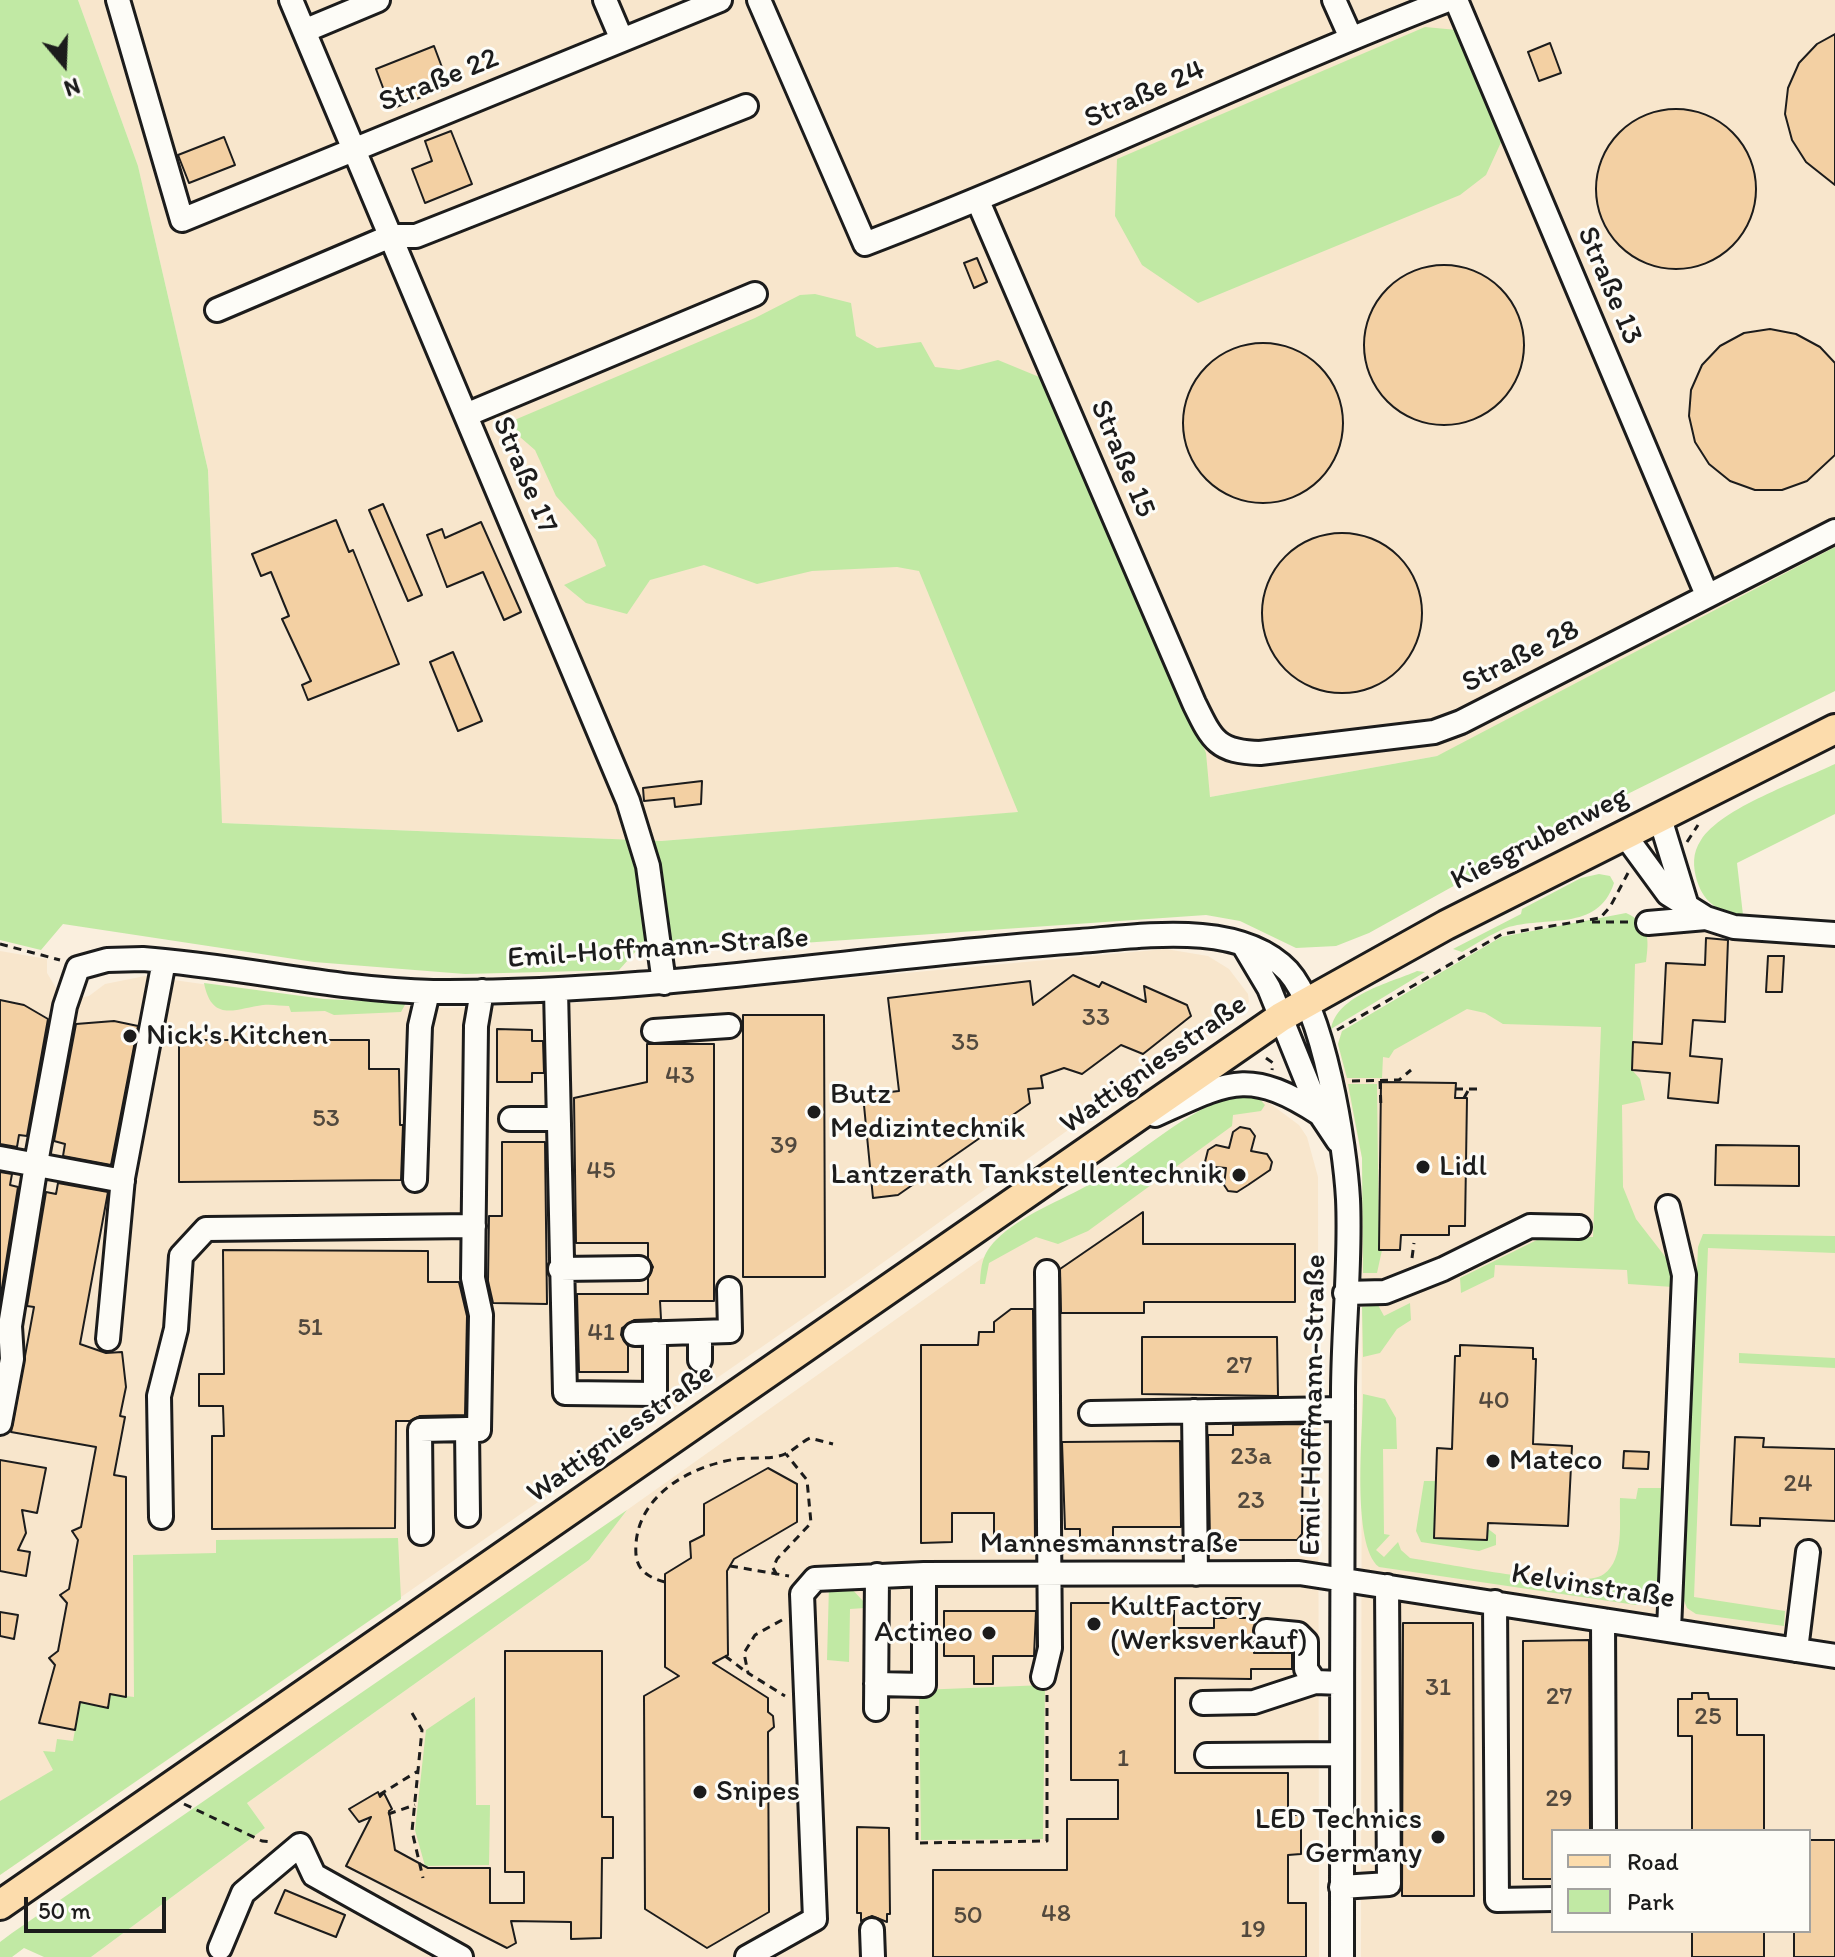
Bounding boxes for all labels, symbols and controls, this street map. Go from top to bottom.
north arrow [24,24,104,104]
street label: Straße 22 [374,41,504,121]
street label: Straße 24 [1079,52,1211,138]
text: N [61,72,83,102]
street label: Straße 13 [1568,222,1650,350]
street label: Straße 15 [1081,395,1163,523]
street label: Straße 17 [483,411,565,539]
street label: Straße 28 [1456,612,1586,702]
street label: Kiesgrubenweg [1445,779,1635,899]
street label: Emil-Hoffmann-Straße [506,921,810,977]
street label: Wattigniesstraße [1054,987,1254,1143]
house number: 33 [1082,1002,1110,1034]
place label: Nick's Kitchen [146,1018,328,1054]
marker: Nick's Kitchen [121,1027,139,1045]
house number: 35 [951,1027,979,1059]
house number: 43 [665,1060,695,1092]
place label: Butz Medizintechnik [830,1077,1026,1148]
house number: 53 [312,1103,340,1135]
marker: Butz Medizintechnik [805,1103,823,1121]
house number: 39 [770,1130,798,1162]
place label: Lidl [1439,1149,1487,1185]
house number: 45 [586,1155,616,1187]
place label: Lantzerath Tankstellentechnik [830,1157,1223,1193]
marker: Lidl [1414,1158,1432,1176]
marker: Lantzerath Tankstellentechnik [1230,1166,1248,1184]
street label: Emil-Hoffmann-Straße [1293,1254,1335,1556]
house number: 51 [297,1312,323,1344]
house number: 41 [587,1317,615,1349]
house number: 27 [1226,1350,1252,1382]
street label: Wattigniesstraße [521,1356,721,1512]
house number: 40 [1478,1385,1510,1417]
house number: 23a [1230,1441,1272,1473]
place label: Mateco [1509,1443,1602,1479]
marker: Mateco [1484,1452,1502,1470]
house number: 24 [1783,1468,1813,1500]
house number: 23 [1237,1485,1265,1517]
street label: Mannesmannstraße [980,1526,1238,1562]
street label: Kelvinstraße [1509,1556,1677,1618]
place label: KultFactory (Werksverkauf) [1110,1589,1308,1660]
place label: Actineo [874,1615,973,1651]
marker: KultFactory (Werksverkauf) [1085,1615,1103,1633]
marker: Actineo [980,1624,998,1642]
house number: 31 [1425,1672,1451,1704]
house number: 27 [1546,1681,1572,1713]
house number: 25 [1694,1701,1722,1733]
house number: 1 [1117,1743,1129,1775]
place label: Snipes [716,1774,800,1810]
marker: Snipes [691,1783,709,1801]
house number: 29 [1545,1783,1573,1815]
place label: LED Technics Germany [1255,1802,1422,1872]
marker: LED Technics Germany [1429,1828,1447,1846]
legend [1551,1829,1811,1933]
text: Road [1627,1847,1679,1876]
scale bar [28,1881,170,1931]
text: Park [1627,1887,1674,1916]
text: 50 m [38,1896,91,1925]
house number: 48 [1041,1898,1071,1930]
house number: 50 [953,1900,983,1932]
house number: 19 [1240,1914,1266,1946]

